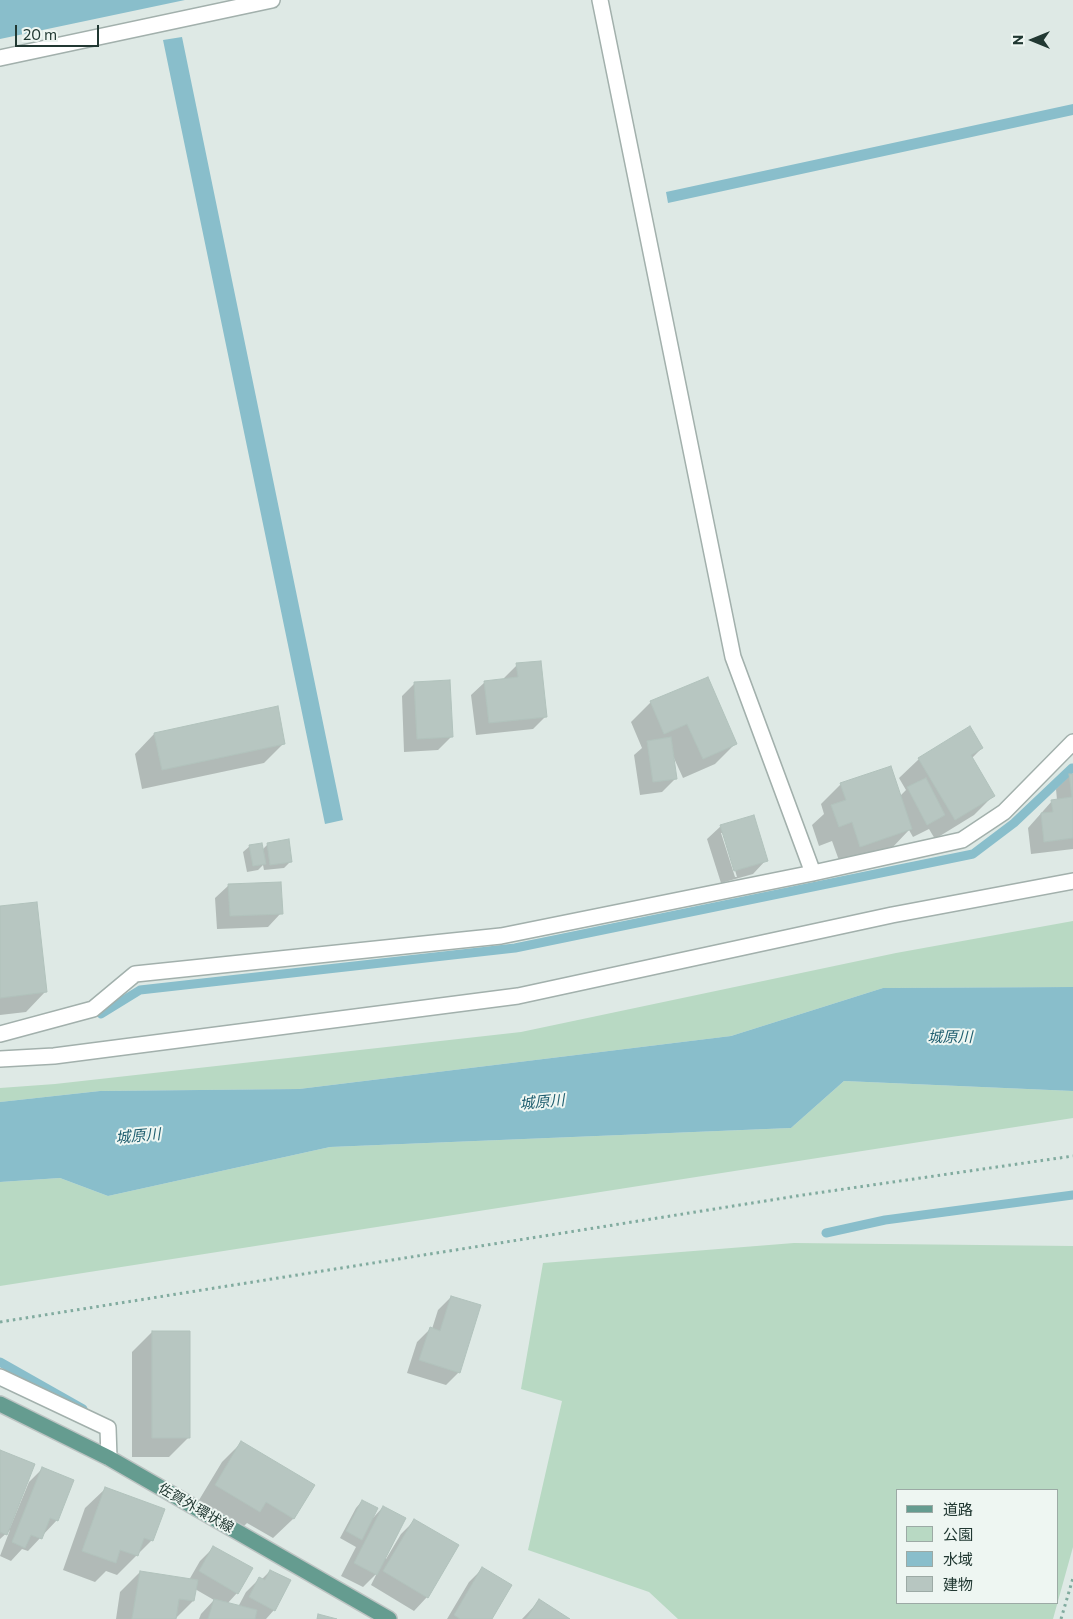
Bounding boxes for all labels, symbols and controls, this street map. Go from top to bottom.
scale bar [18,15,101,47]
north arrow [1008,15,1058,65]
text: 20 m [23,25,57,43]
text: N [1009,35,1026,45]
water label: 城原川 [928,1028,972,1046]
water label: 城原川 [519,1091,565,1113]
water label: 城原川 [115,1125,161,1147]
street label: 佐賀外環状線 [155,1480,237,1536]
legend [896,1489,1058,1604]
text: 道路 [943,1500,973,1518]
text: 公園 [943,1525,973,1543]
text: 水域 [943,1550,973,1568]
text: 建物 [943,1575,973,1593]

